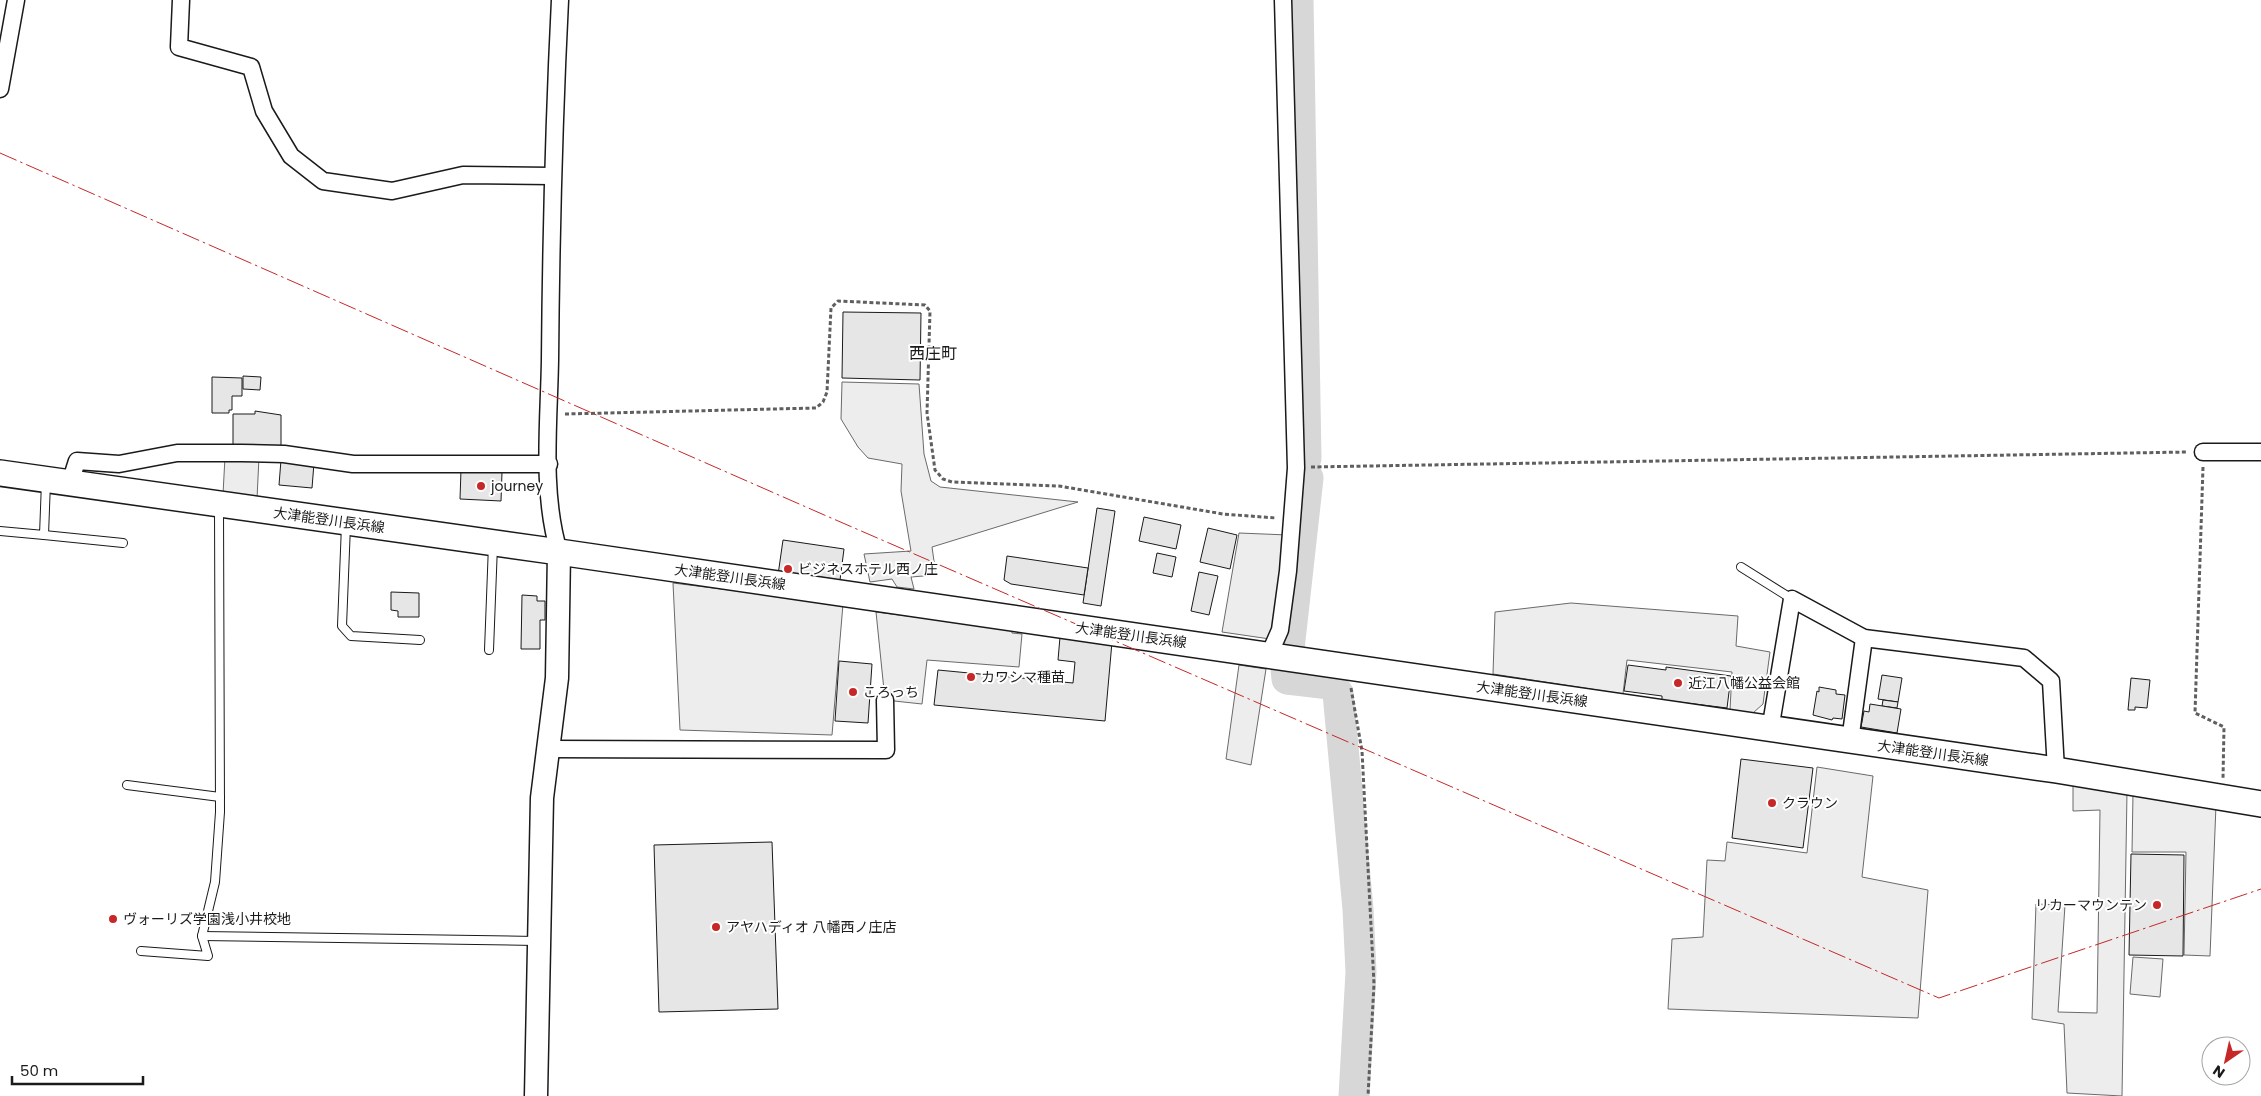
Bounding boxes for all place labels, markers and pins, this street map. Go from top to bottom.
place label: journey [490,476,543,496]
marker: journey [475,480,487,492]
place label: ビジネスホテル西ノ庄 [798,559,938,579]
marker: ビジネスホテル西ノ庄 [782,563,794,575]
place label: カワシマ種苗 [981,667,1065,687]
marker: カワシマ種苗 [965,671,977,683]
place label: 近江八幡公益会館 [1688,673,1800,693]
marker: 近江八幡公益会館 [1672,677,1684,689]
place label: ころっち [863,682,919,702]
marker: ころっち [847,686,859,698]
place label: クラウン [1782,793,1838,813]
marker: クラウン [1766,797,1778,809]
place label: リカーマウンテン [2035,895,2147,915]
marker: リカーマウンテン [2151,899,2163,911]
place label: ヴォーリズ学園浅小井校地 [123,909,291,929]
marker: ヴォーリズ学園浅小井校地 [107,913,119,925]
place label: アヤハディオ 八幡西ノ庄店 [726,917,896,937]
marker: アヤハディオ 八幡西ノ庄店 [710,921,722,933]

